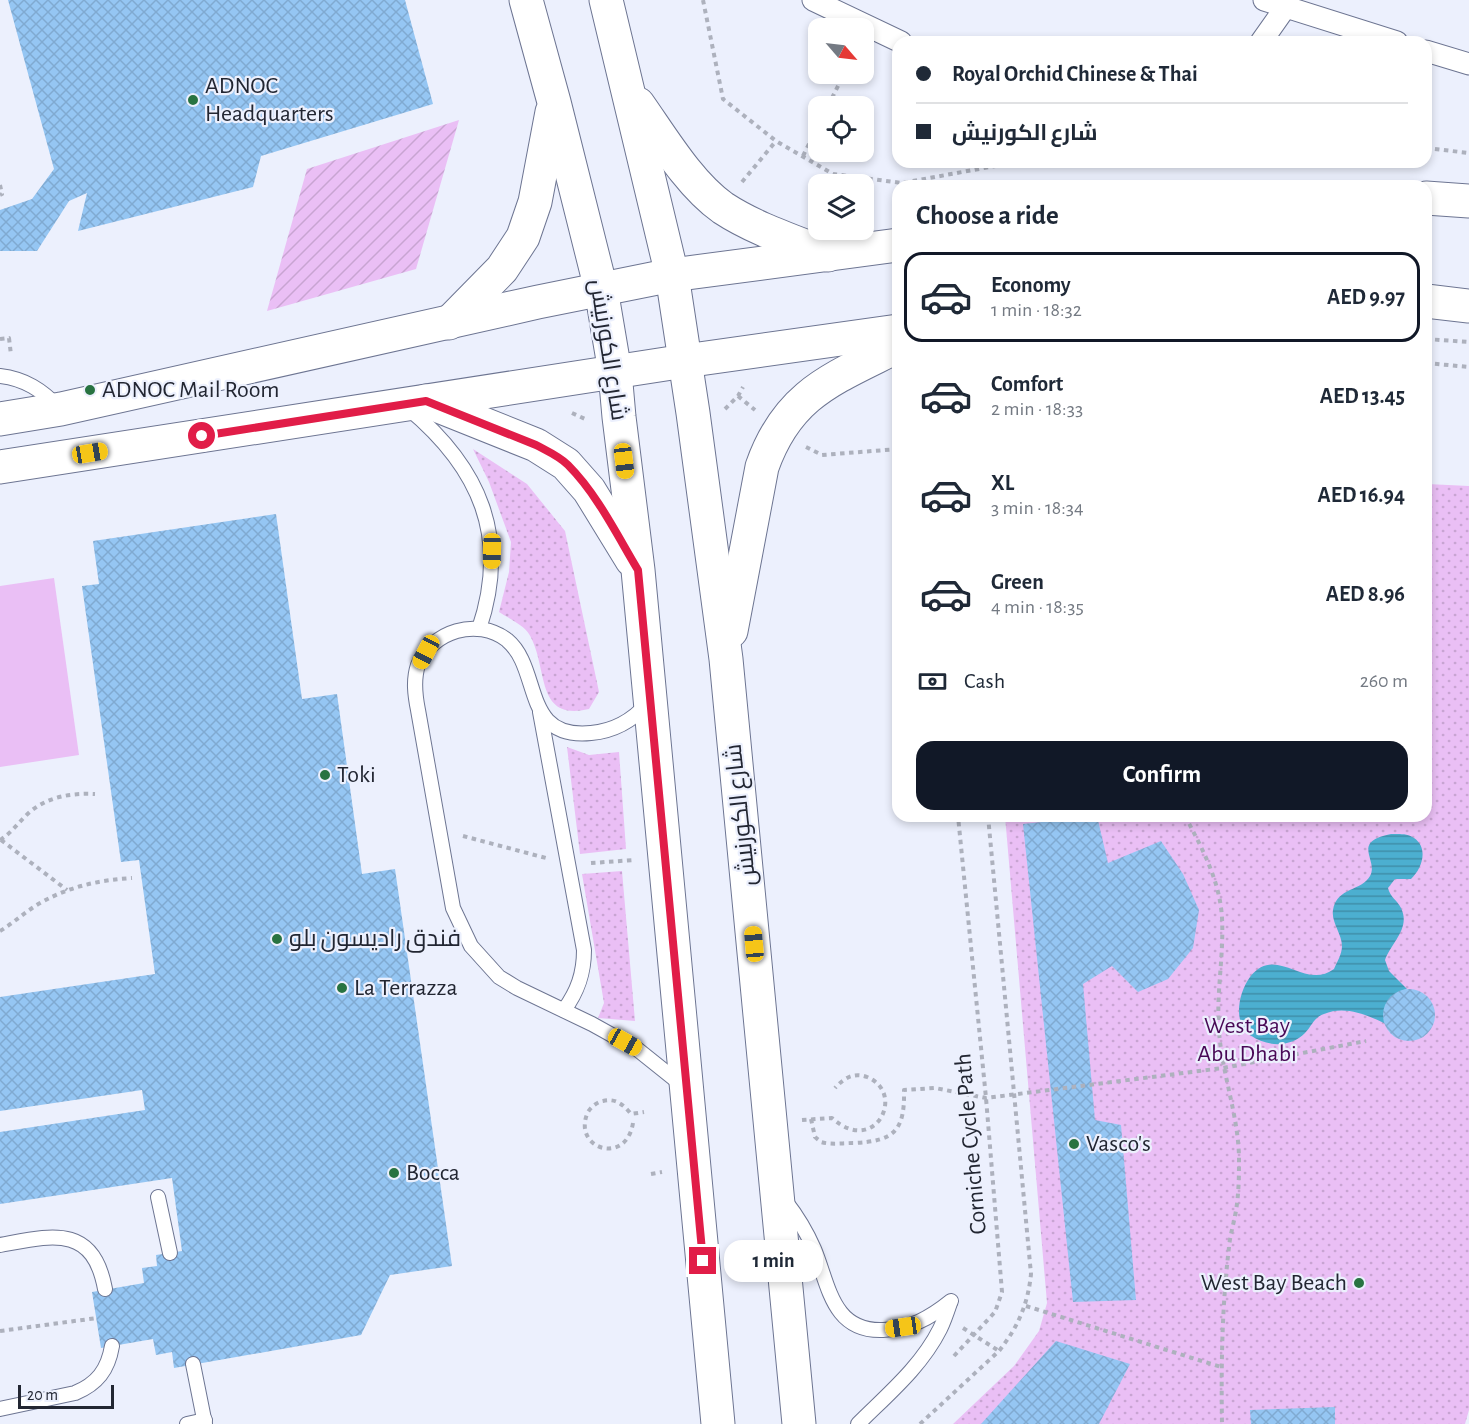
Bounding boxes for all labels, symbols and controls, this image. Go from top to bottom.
north arrow [808,18,874,84]
map controls [808,18,874,240]
text: Royal Orchid Chinese & Thai [952,63,1198,85]
place label: ADNOC Headquarters [205,74,334,126]
marker: ADNOC Headquarters [186,93,200,107]
button: locate [808,96,874,162]
text: شارع الكورنيش [952,122,1098,144]
button: layers [808,174,874,240]
text: Choose a ride [916,202,1059,229]
icon: car [919,270,973,324]
text: Economy [991,274,1071,296]
street label: شارع الكورنيش [582,277,632,423]
text: AED 9.97 [1327,286,1405,308]
text: 1 min · 18:32 [991,300,1082,320]
icon: car [919,369,973,423]
text: Comfort [991,373,1063,395]
place label: ADNOC Mail Room [102,378,280,402]
marker: ADNOC Mail Room [83,383,97,397]
text: AED 13.45 [1320,385,1405,407]
text: 2 min · 18:33 [991,399,1083,419]
route start [188,422,215,449]
car [71,441,109,465]
car [613,442,635,480]
icon: car [919,468,973,522]
text: XL [991,472,1014,494]
text: AED 16.94 [1318,484,1405,506]
text: 3 min · 18:34 [991,498,1084,518]
car [483,533,501,569]
icon: car [919,567,973,621]
text: Green [991,571,1044,593]
text: AED 8.96 [1326,583,1405,605]
text: 4 min · 18:35 [991,597,1084,617]
car [410,632,442,672]
icon: cash [916,665,949,698]
text: Cash [964,670,1005,692]
text: 260 m [1360,671,1408,691]
button: Confirm [916,741,1408,810]
street label: شارع الكورنيش [721,742,763,887]
place label: Toki [337,763,376,787]
marker: Toki [318,768,332,782]
car [743,925,765,963]
place label: فندق راديسون بلو [289,927,461,953]
marker: فندق راديسون بلو [270,932,284,946]
place label: La Terrazza [354,976,458,1000]
marker: La Terrazza [335,981,349,995]
park label: West Bay Abu Dhabi [1197,1014,1297,1066]
car [605,1025,645,1059]
street label: Corniche Cycle Path [951,1052,991,1236]
place label: Vasco's [1086,1132,1151,1156]
marker: Vasco's [1067,1137,1081,1151]
place label: Bocca [406,1161,460,1185]
marker: Bocca [387,1166,401,1180]
callout: 1 min [724,1240,823,1282]
route end [689,1247,716,1274]
text: 1 min [752,1251,795,1271]
place label: West Bay Beach [1201,1271,1347,1295]
marker: West Bay Beach [1352,1276,1366,1290]
car [884,1316,922,1338]
scale bar [18,1382,114,1410]
text: 20 m [27,1387,58,1403]

